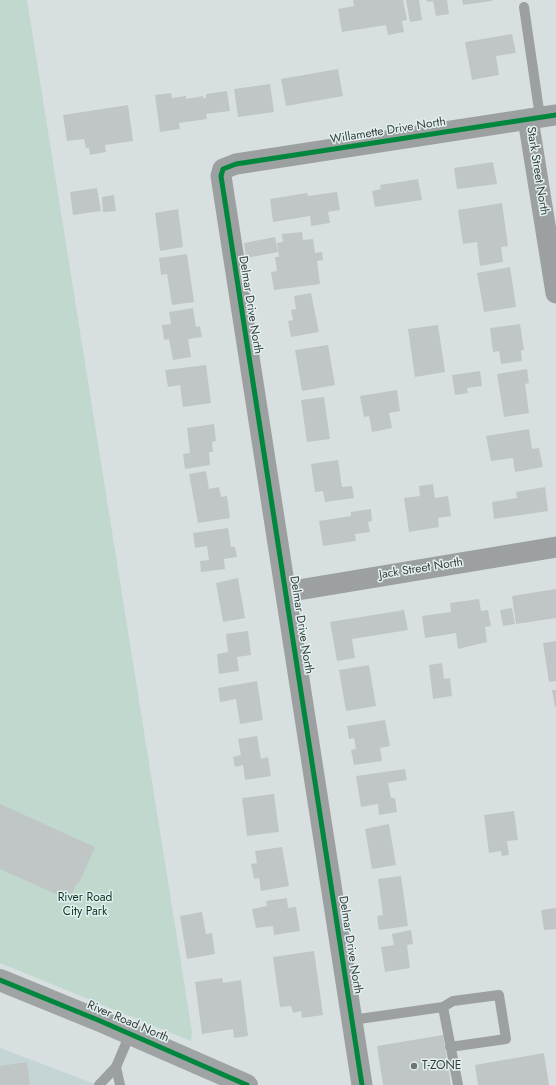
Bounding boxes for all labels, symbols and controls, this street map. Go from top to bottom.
street label: Willamette Drive North [329,115,447,147]
street label: Stark Street North [523,126,551,216]
street label: Delmar Drive North [235,255,265,355]
street label: Jack Street North [378,555,464,583]
street label: Delmar Drive North [286,575,316,675]
park label: River Road City Park [58,891,112,919]
street label: Delmar Drive North [335,895,365,995]
street label: River Road North [85,998,171,1046]
place label: T-ZONE [422,1059,461,1073]
marker: T-ZONE [409,1061,419,1071]

